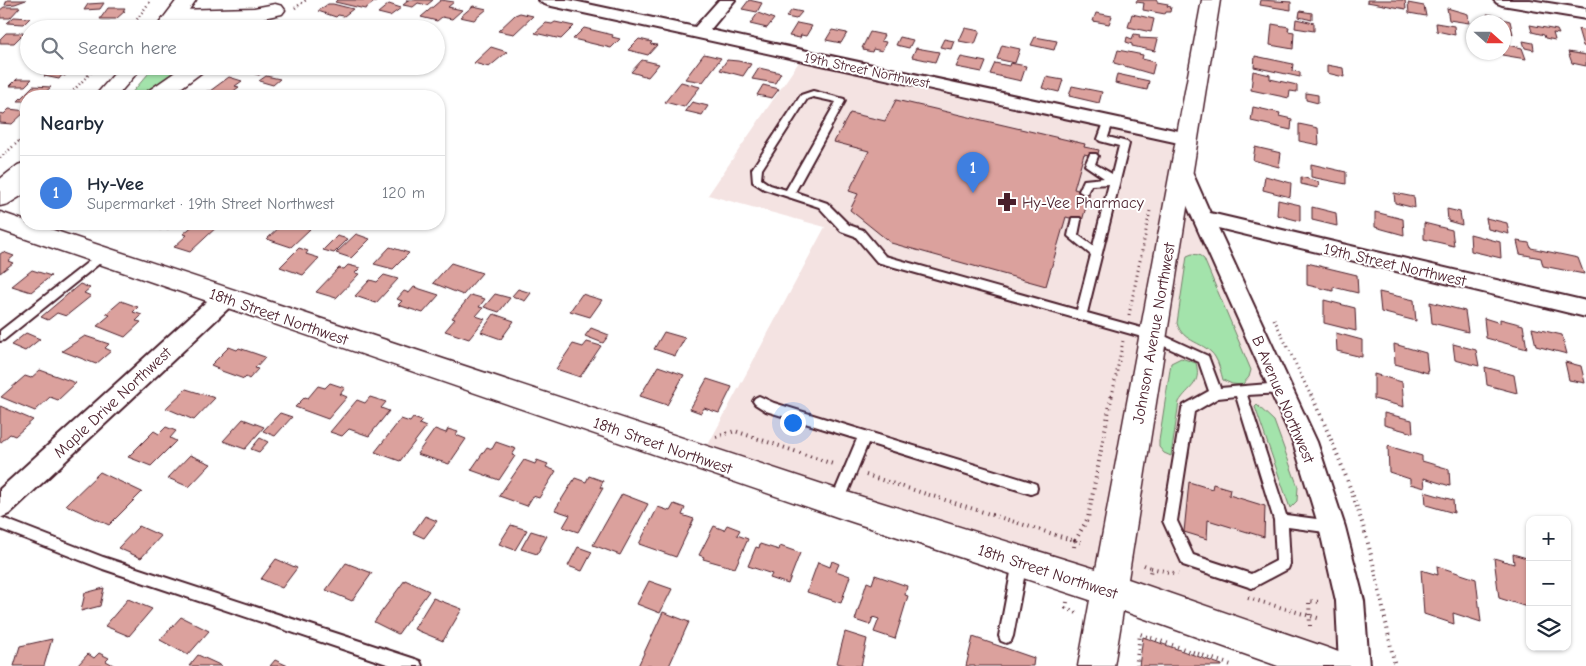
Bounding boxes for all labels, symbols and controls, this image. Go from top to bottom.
north arrow [1466,15,1511,60]
search box [20,20,445,75]
icon: search [38,34,66,62]
text: Search here [78,37,177,59]
street label: 19th Street Northwest [803,49,932,92]
text: Nearby [40,111,104,135]
pin: 1 [957,152,989,193]
text: Hy-Vee [87,173,144,195]
text: 1 [53,184,59,202]
text: 120 m [382,184,425,202]
pharmacy icon: Hy-Vee Pharmacy [996,191,1018,213]
place label: Hy-Vee Pharmacy [1022,194,1145,212]
text: Supermarket · 19th Street Northwest [87,195,334,213]
street label: 19th Street Northwest [1322,240,1468,290]
street label: Johnson Avenue Northwest [1129,241,1179,425]
street label: 18th Street Northwest [207,285,351,349]
street label: B Avenue Northwest [1248,333,1318,466]
street label: Maple Drive Northwest [50,343,175,462]
your location [780,410,806,436]
street label: 18th Street Northwest [591,414,735,478]
map controls [1526,516,1571,651]
button: + [1526,516,1571,561]
street label: 18th Street Northwest [976,541,1120,603]
button: − [1526,561,1571,606]
button: layers [1526,606,1571,651]

